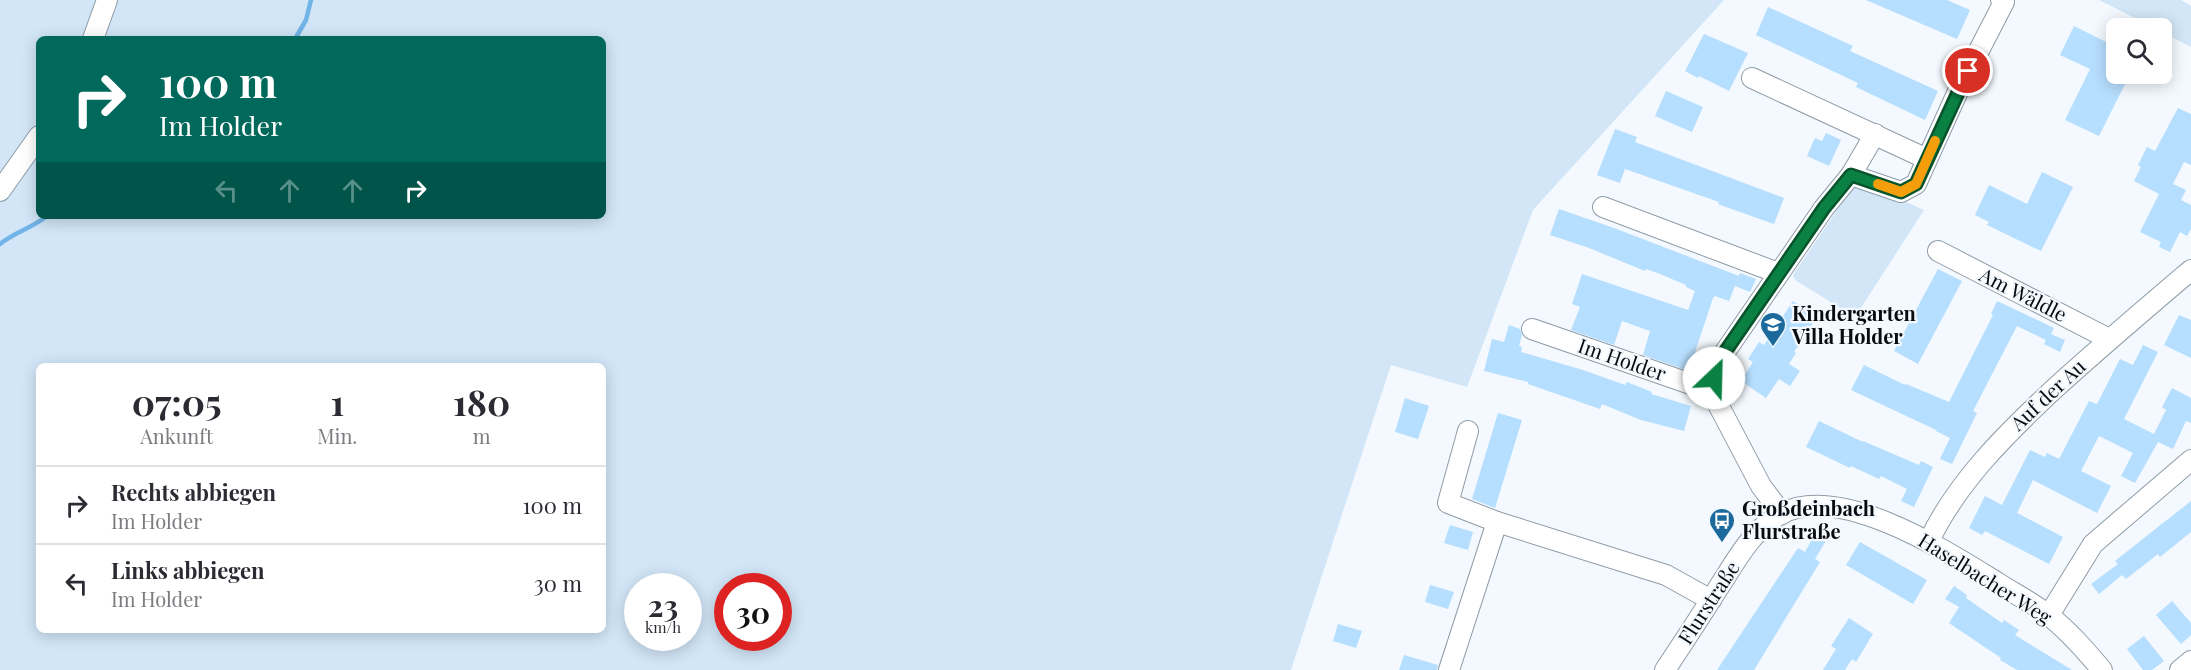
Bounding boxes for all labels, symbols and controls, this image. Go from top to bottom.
map controls [2106,18,2172,84]
button: search [2106,18,2172,84]
pin [1942,45,1993,96]
text: 100 m [159,53,277,109]
icon: arrive [1951,54,1984,87]
icon: right [60,60,138,138]
text: Im Holder [159,107,282,143]
icon: left [210,174,243,207]
icon: ahead [273,174,306,207]
icon: ahead [336,174,369,207]
icon: right [399,174,432,207]
street label: Am Wäldle [1975,260,2072,327]
place label: Kindergarten Villa Holder [1791,299,1917,349]
school or university icon: Kindergarten Villa Holder [1758,310,1788,348]
street label: Im Holder [1575,331,1670,386]
position arrow [1682,346,1746,410]
street label: Auf der Au [2003,352,2091,436]
text: 07:05 [132,377,221,425]
text: 1 [330,377,344,425]
text: 180 [453,377,510,425]
text: Ankunft [140,422,213,449]
text: Min. [317,422,357,449]
text: m [473,422,491,449]
text: Rechts abbiegen [111,477,276,507]
icon: right [60,489,93,522]
text: 100 m [522,490,582,520]
place label: Großdeinbach Flurstraße [1742,494,1875,544]
bus stop icon: Großdeinbach Flurstraße [1707,506,1737,544]
text: Im Holder [111,507,202,534]
street label: Haselbacher Weg [1914,526,2058,630]
text: Links abbiegen [111,555,265,585]
street label: Flurstraße [1671,555,1745,649]
icon: left [60,567,93,600]
text: 30 m [534,568,582,598]
speed limit sign: 30 [714,573,792,651]
text: Im Holder [111,585,202,612]
text: 23 [648,585,678,625]
text: km/h [645,617,681,637]

